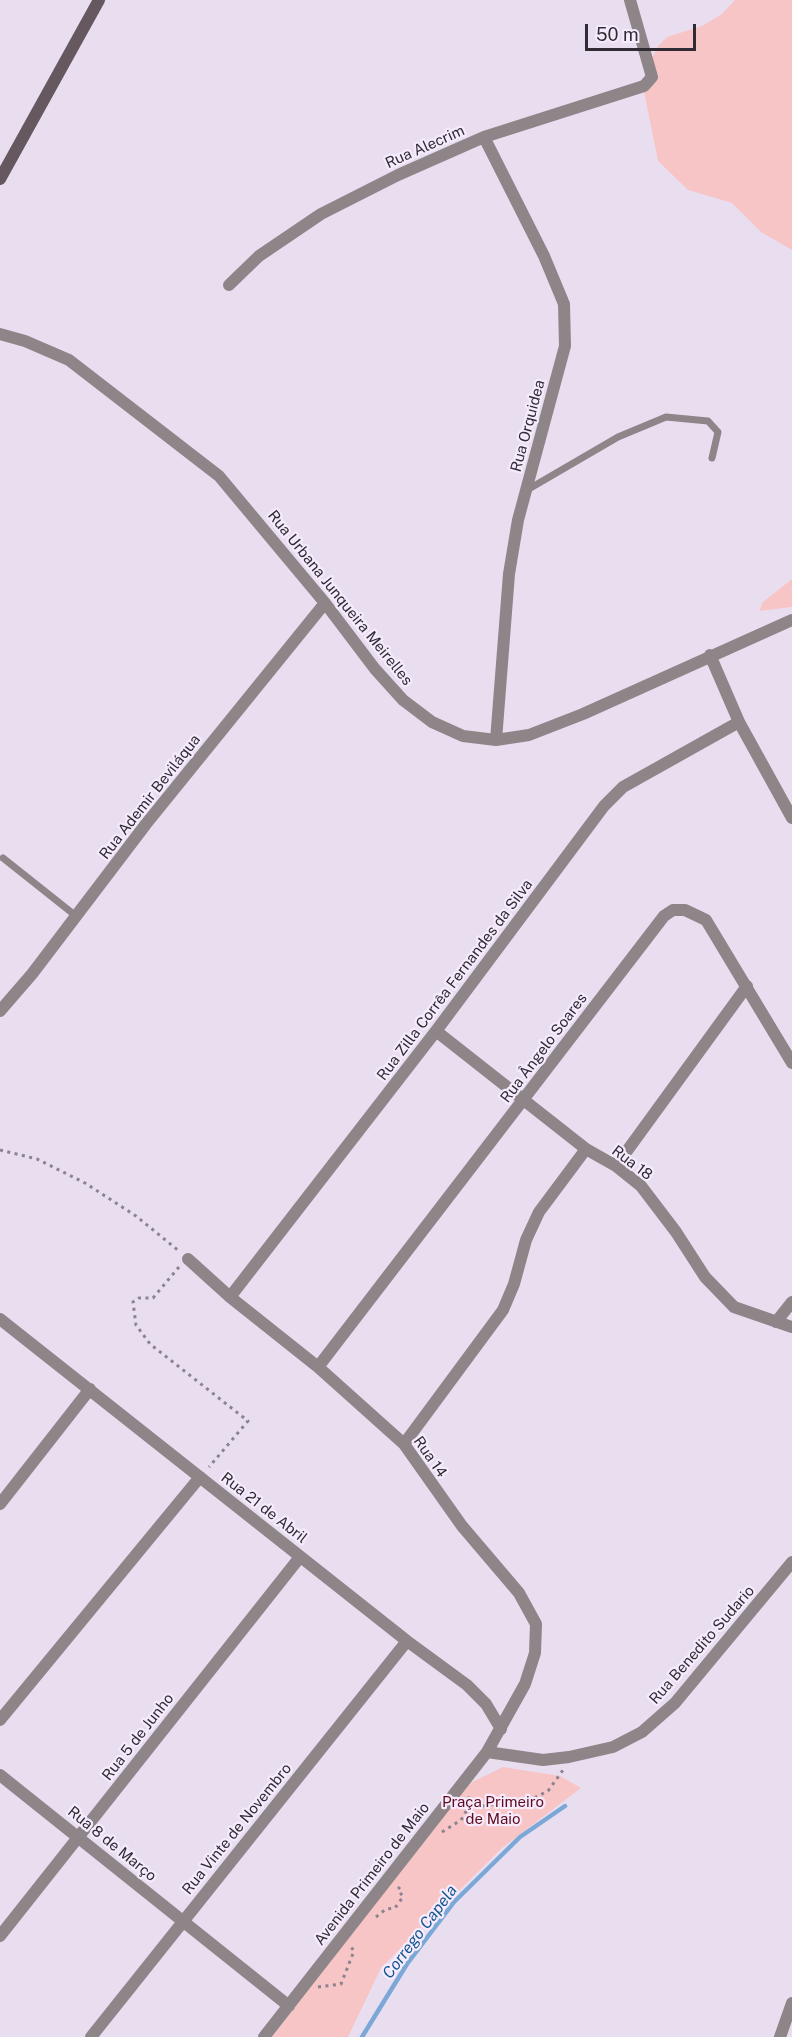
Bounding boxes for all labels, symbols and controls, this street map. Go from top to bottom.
scale bar [588,12,699,50]
text: 50 m [596,24,639,45]
street label: Rua Alecrim [383,122,467,172]
street label: Rua Orquidea [507,378,549,474]
street label: Rua Urbana Junqueira Meirelles [264,507,416,689]
street label: Rua Ademir Beviláqua [96,731,204,863]
street label: Rua Zilla Corrêa Fernandes da Silva [373,876,537,1084]
street label: Rua Ângelo Soares [497,990,591,1106]
street label: Rua 18 [608,1142,656,1184]
street label: Rua 14 [409,1433,451,1481]
street label: Rua 21 de Abril [217,1469,311,1547]
street label: Rua Benedito Sudario [646,1582,758,1708]
street label: Rua 5 de Junho [98,1690,178,1784]
street label: Rua Vinte de Novembro [179,1760,295,1898]
park label: Praça Primeiro de Maio [442,1793,544,1828]
street label: Avenida Primeiro de Maio [311,1799,433,1949]
street label: Rua 8 de Março [64,1803,160,1885]
water label: Corrego Capela [379,1882,461,1982]

